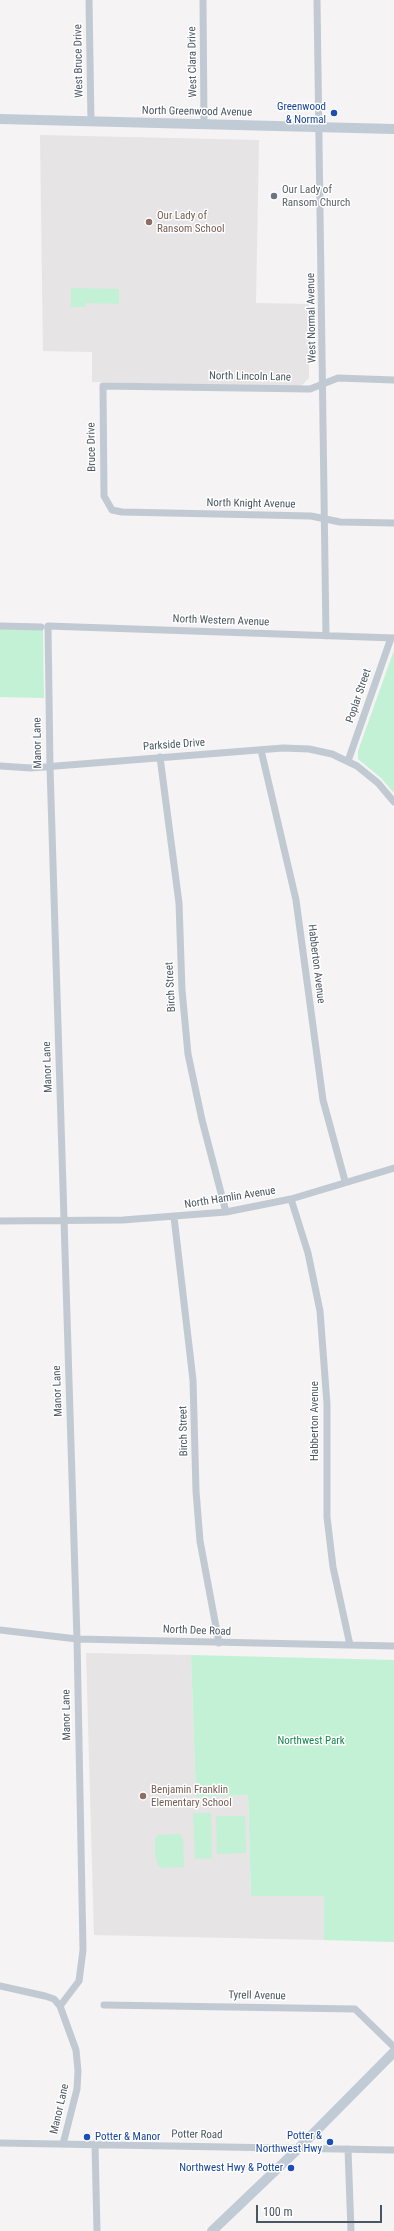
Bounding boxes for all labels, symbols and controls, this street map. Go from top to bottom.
street label: West Bruce Drive [72,24,86,98]
street label: West Clara Drive [186,26,200,98]
place label: Greenwood & Normal [277,100,326,126]
street label: North Greenwood Avenue [142,104,252,120]
marker: Greenwood & Normal [329,108,339,118]
place label: Our Lady of Ransom Church [282,183,350,209]
marker: Our Lady of Ransom Church [269,191,279,201]
place label: Our Lady of Ransom School [157,209,224,235]
marker: Our Lady of Ransom School [144,217,154,227]
street label: West Normal Avenue [305,273,319,363]
street label: North Lincoln Lane [209,370,291,384]
street label: Bruce Drive [85,422,99,472]
street label: North Knight Avenue [206,497,296,511]
street label: North Western Avenue [172,613,270,629]
street label: Poplar Street [344,667,374,725]
street label: Manor Lane [31,717,45,769]
street label: Parkside Drive [142,736,206,754]
street label: Habberton Avenue [305,924,327,1004]
street label: Birch Street [163,961,179,1013]
street label: Manor Lane [41,1041,55,1093]
street label: North Hamlin Avenue [184,1184,276,1212]
street label: Manor Lane [51,1365,65,1417]
street label: Habberton Avenue [308,1381,322,1461]
street label: Birch Street [177,1406,191,1456]
street label: North Dee Road [163,1623,231,1639]
street label: Manor Lane [60,1689,74,1741]
park label: Northwest Park [277,1734,345,1748]
place label: Benjamin Franklin Elementary School [151,1783,232,1809]
marker: Benjamin Franklin Elementary School [138,1791,148,1801]
street label: Tyrell Avenue [228,1989,286,2003]
street label: Manor Lane [48,2083,72,2135]
street label: Potter Road [171,2128,223,2142]
place label: Potter & Northwest Hwy [256,2129,322,2155]
place label: Potter & Manor [95,2130,160,2144]
marker: Potter & Manor [82,2132,92,2142]
marker: Potter & Northwest Hwy [325,2137,335,2147]
place label: Northwest Hwy & Potter [179,2161,283,2175]
marker: Northwest Hwy & Potter [286,2163,296,2173]
scale bar [258,2197,384,2223]
text: 100 m [263,2205,293,2219]

